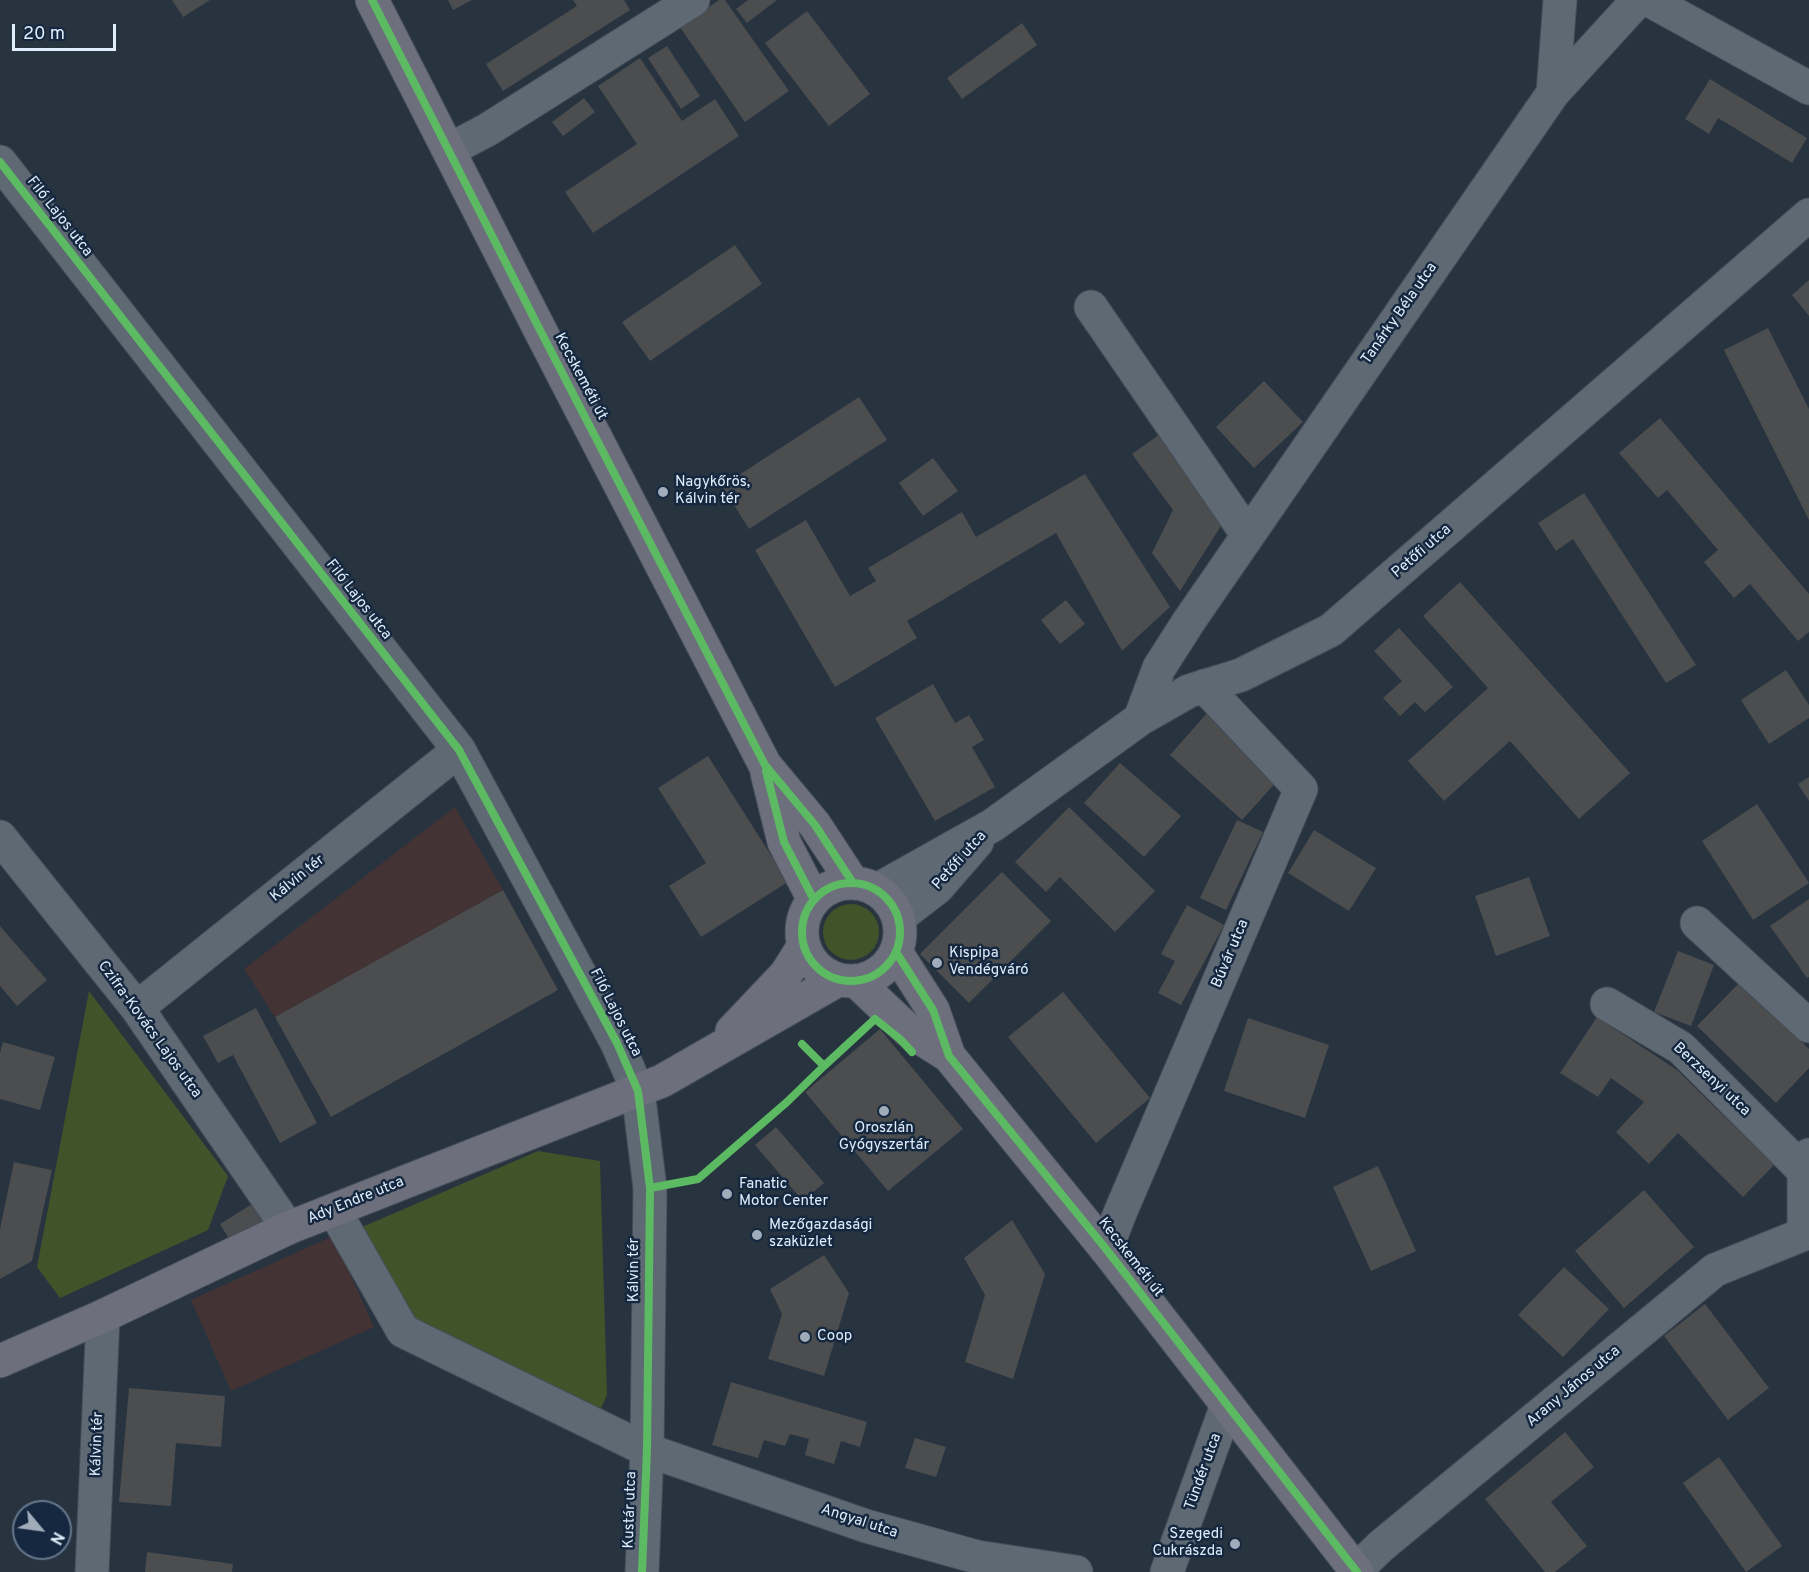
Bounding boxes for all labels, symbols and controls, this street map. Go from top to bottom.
scale bar [15,12,118,50]
text: 20 m [23,23,65,46]
street label: Filó Lajos utca [22,173,96,261]
street label: Tanárky Béla utca [1358,260,1442,368]
street label: Kecskeméti út [550,330,610,424]
place label: Nagykőrös, Kálvin tér [675,474,750,509]
marker: Nagykőrös, Kálvin tér [656,485,670,499]
street label: Petőfi utca [1389,521,1455,583]
street label: Filó Lajos utca [321,556,395,644]
street label: Petőfi utca [929,828,991,894]
street label: Kálvin tér [267,852,329,906]
street label: Búvár utca [1209,917,1253,991]
place label: Kispipa Vendégváró [949,945,1029,980]
marker: Kispipa Vendégváró [930,956,944,970]
street label: Czifra-Kovács Lajos utca [93,958,205,1102]
street label: Filó Lajos utca [585,966,645,1060]
street label: Berzsenyi utca [1669,1040,1753,1120]
marker: Oroszlán Gyógyszertár [877,1104,891,1118]
place label: Oroszlán Gyógyszertár [839,1120,929,1155]
street label: Ady Endre utca [305,1174,407,1228]
place label: Fanatic Motor Center [739,1176,828,1211]
marker: Fanatic Motor Center [720,1187,734,1201]
street label: Kecskeméti út [1093,1215,1167,1301]
place label: Mezőgazdasági szaküzlet [769,1217,872,1252]
marker: Mezőgazdasági szaküzlet [750,1228,764,1242]
street label: Kálvin tér [626,1238,644,1302]
place label: Coop [817,1328,852,1346]
marker: Coop [798,1330,812,1344]
street label: Arany János utca [1524,1343,1624,1431]
street label: Kálvin tér [88,1411,108,1477]
street label: Tündér utca [1182,1431,1226,1513]
street label: Kustár utca [621,1471,641,1549]
north arrow [12,1500,72,1560]
street label: Angyal utca [818,1501,900,1543]
place label: Szegedi Cukrászda [1152,1526,1223,1561]
text: N [44,1528,68,1548]
marker: Szegedi Cukrászda [1228,1537,1242,1551]

